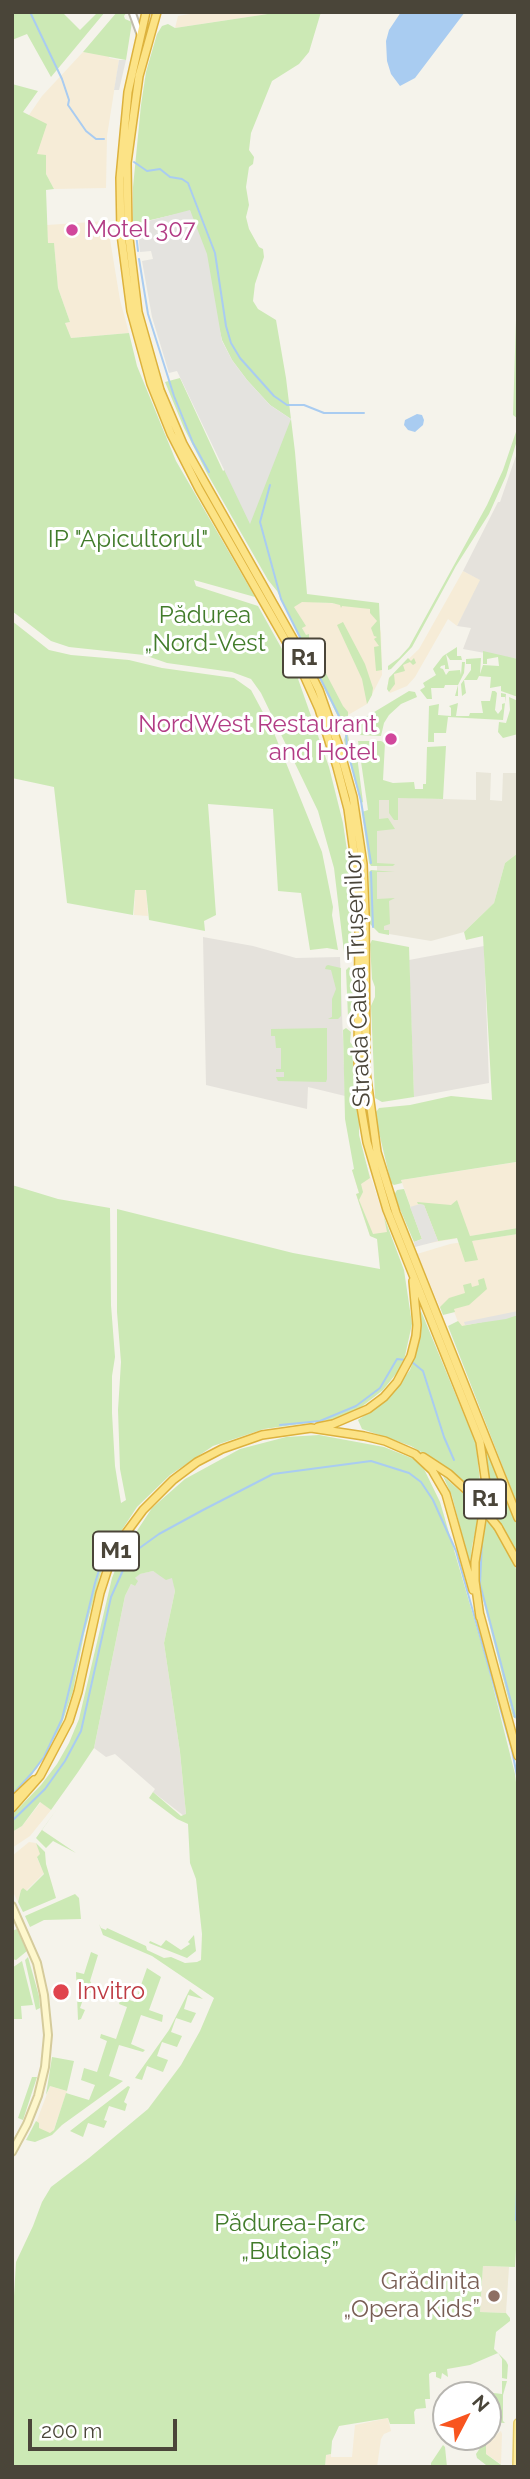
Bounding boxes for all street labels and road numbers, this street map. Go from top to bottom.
road number: R1 [283,638,325,678]
street label: Strada Calea Trușenilor [339,850,377,1108]
road number: R1 [464,1480,506,1518]
road number: M1 [93,1532,139,1570]

